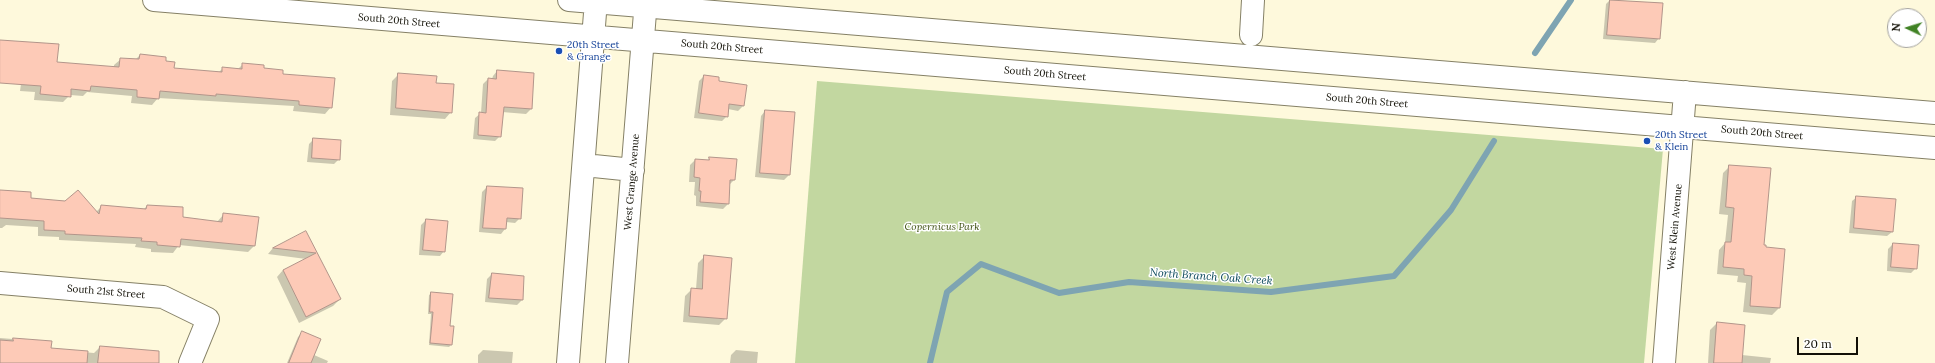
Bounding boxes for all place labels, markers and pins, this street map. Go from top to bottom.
place label: 20th Street & Grange [567,39,619,62]
marker: 20th Street & Grange [554,46,564,56]
place label: 20th Street & Klein [1655,129,1707,152]
marker: 20th Street & Klein [1642,136,1652,146]

